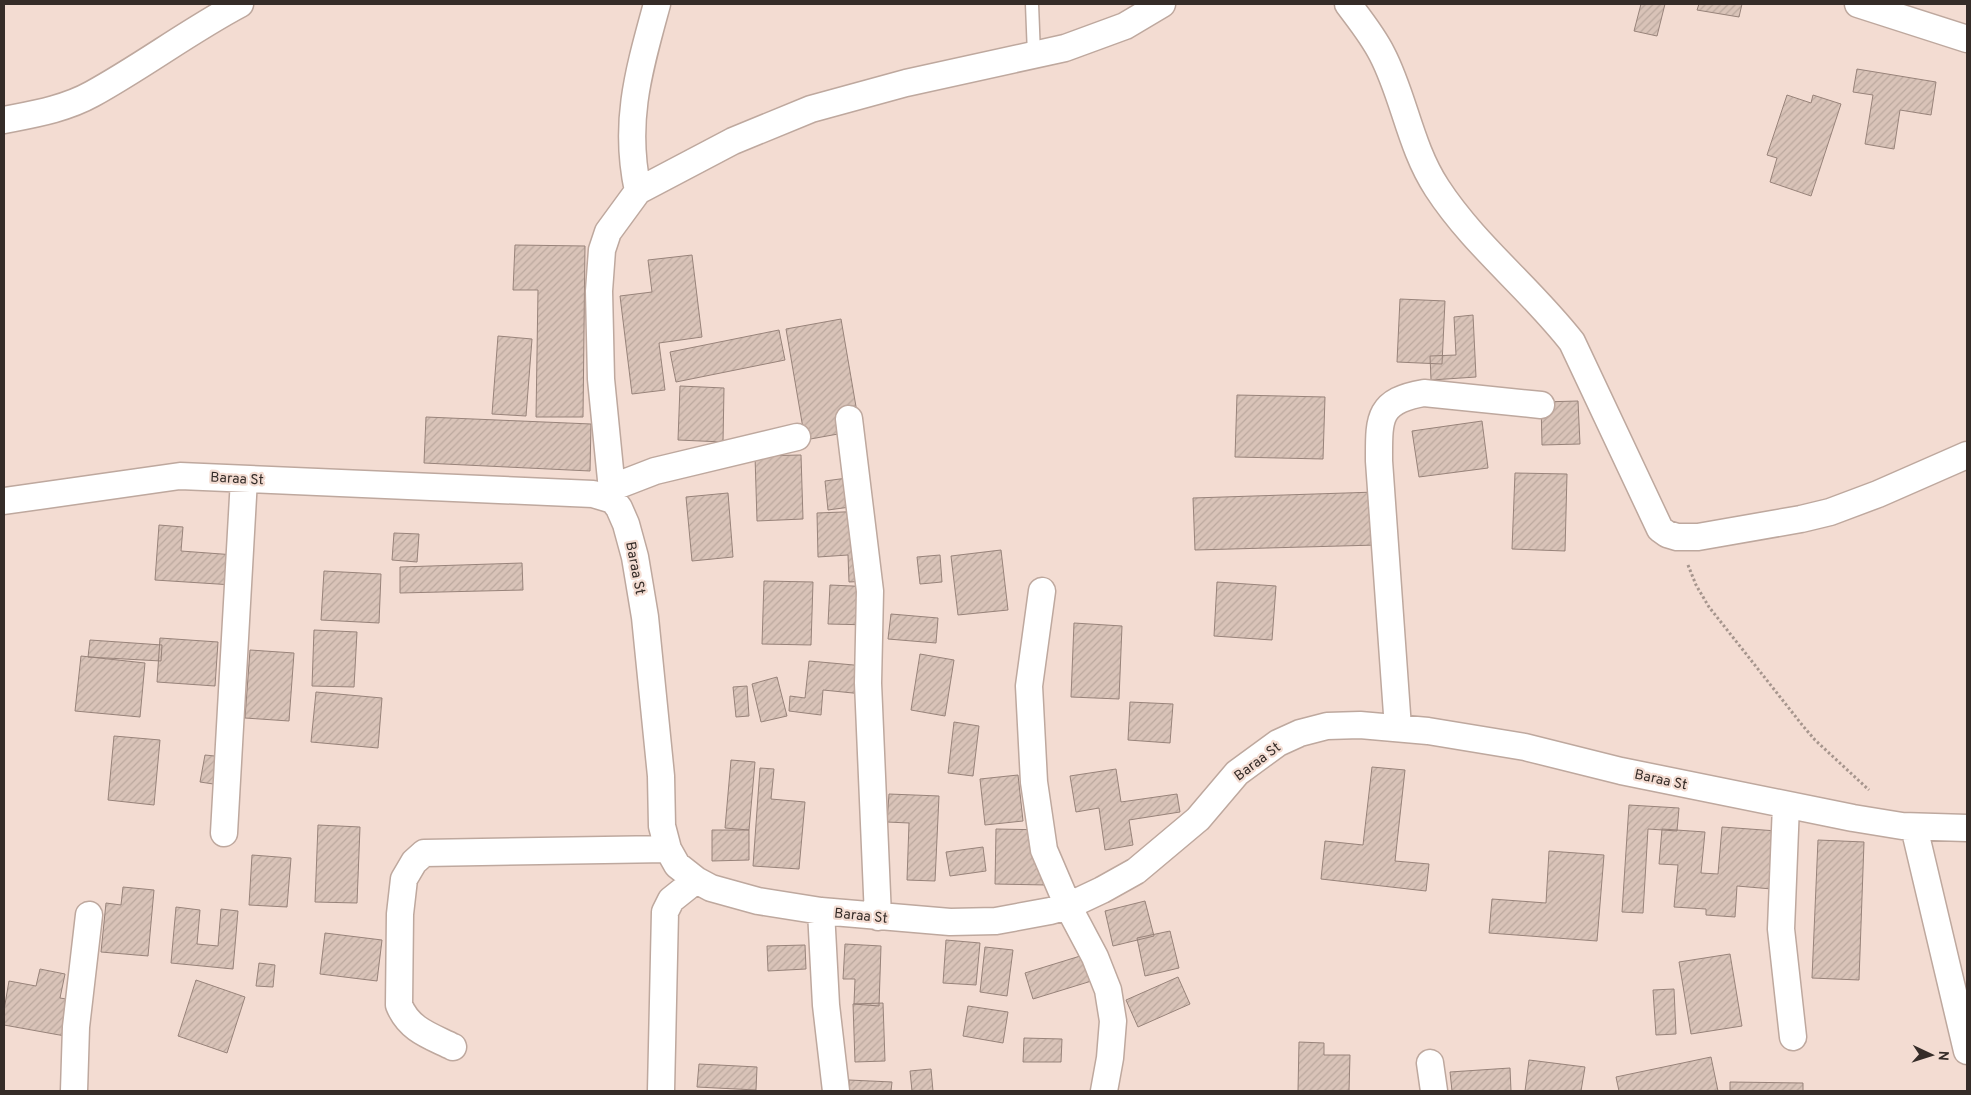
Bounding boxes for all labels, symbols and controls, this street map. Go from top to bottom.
street label: Baraa St [210,470,264,489]
street label: Baraa St [621,540,648,596]
street label: Baraa St [1231,739,1284,785]
street label: Baraa St [1633,767,1689,794]
street label: Baraa St [833,905,888,928]
north arrow [1906,1030,1956,1080]
text: N [1934,1050,1951,1061]

